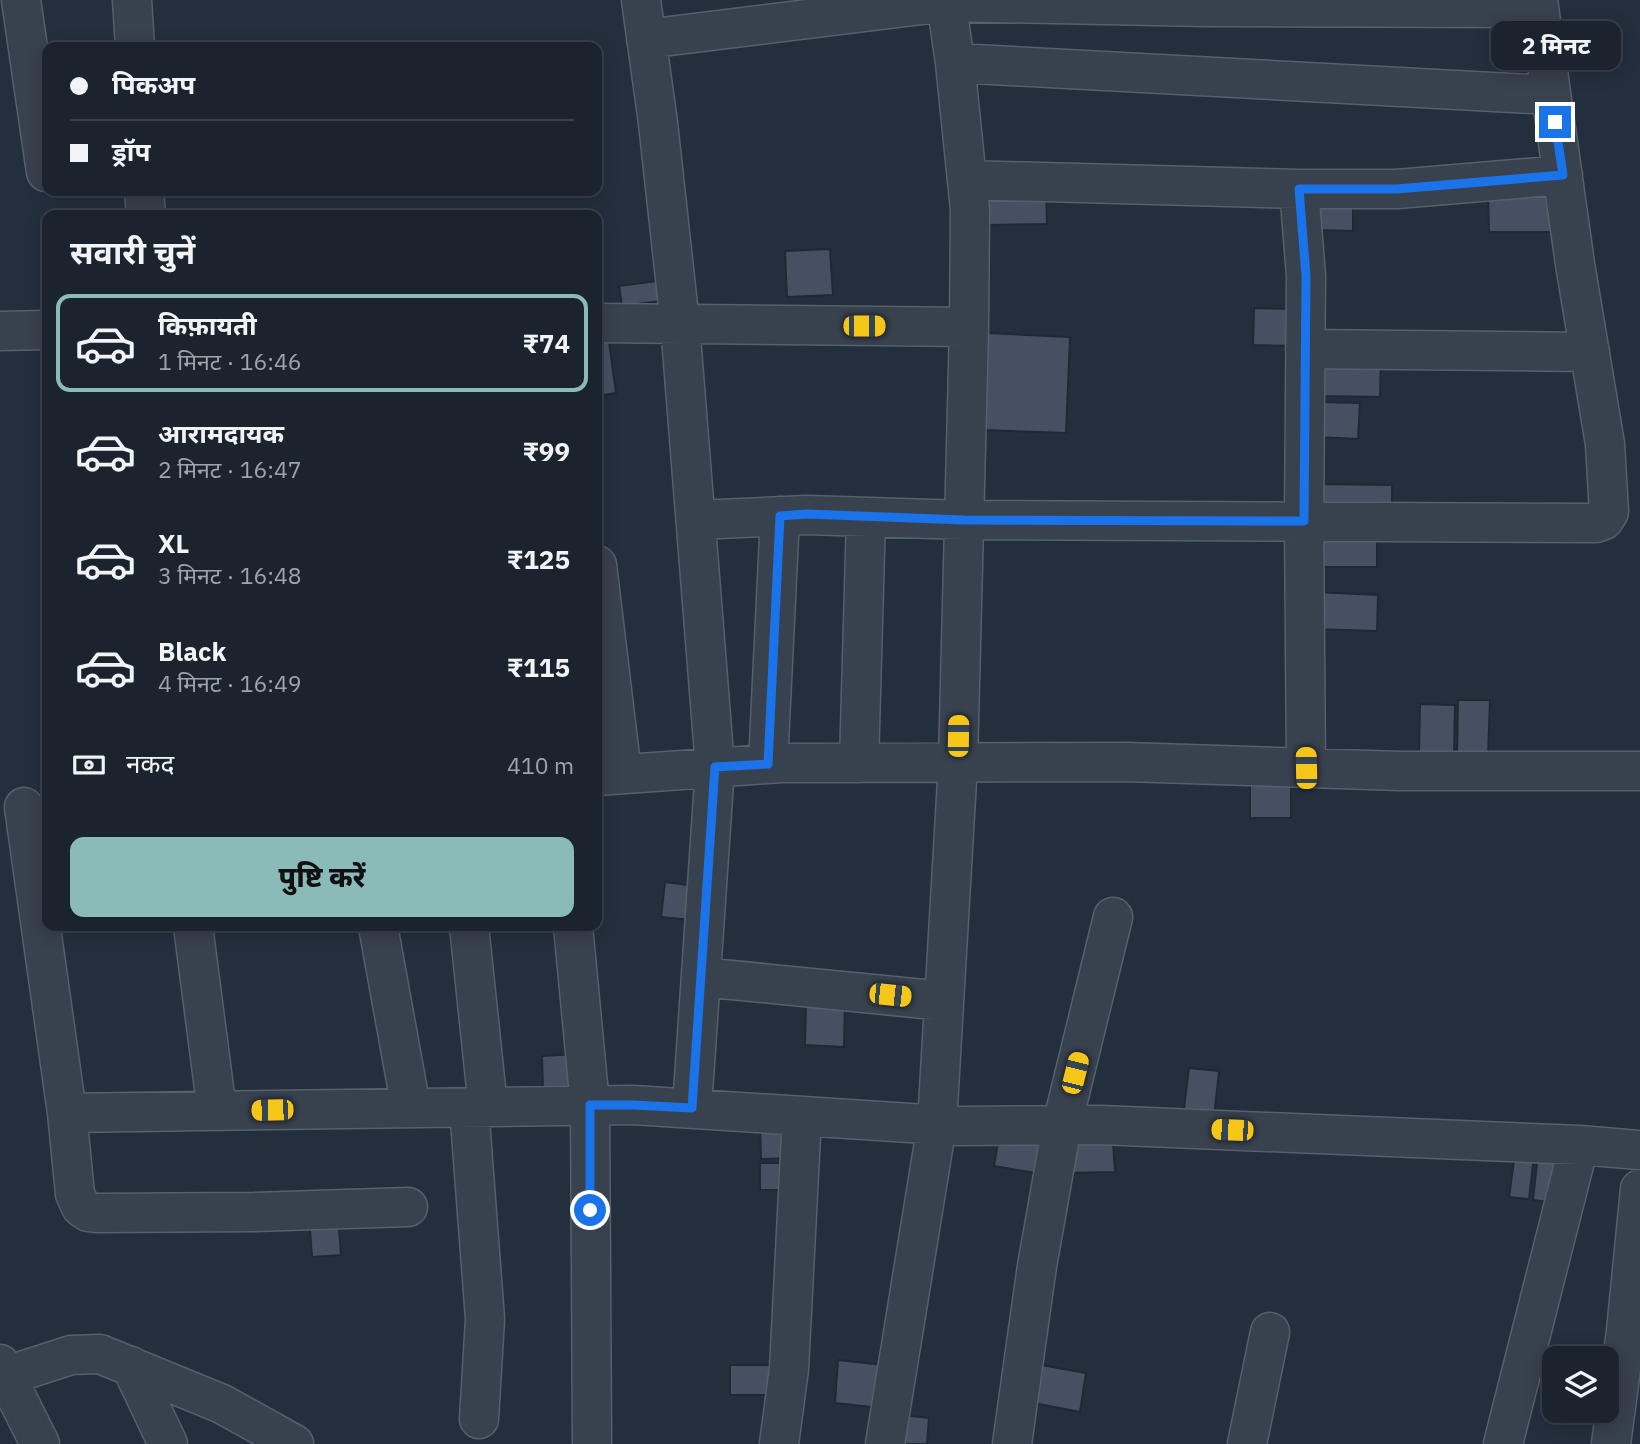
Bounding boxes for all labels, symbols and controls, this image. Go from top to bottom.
callout: 2 मिनट [1490,20,1620,69]
text: 2 मिनट [1522,30,1590,60]
text: पिकअप [112,67,195,101]
route end [1539,106,1571,138]
text: ड्रॉप [112,134,150,168]
text: सवारी चुनें [70,231,195,273]
text: किफ़ायती [158,308,257,342]
icon: car [74,312,137,375]
car [844,316,886,337]
text: ₹74 [522,326,570,360]
text: 1 मिनट · 16:46 [158,346,302,376]
text: आरामदायक [158,416,284,450]
icon: car [74,420,137,483]
text: ₹99 [522,434,570,468]
text: 2 मिनट · 16:47 [158,454,302,484]
text: XL [158,526,189,560]
icon: car [74,528,137,591]
text: ₹125 [507,542,570,576]
text: 3 मिनट · 16:48 [158,560,302,590]
text: Black [158,634,226,668]
icon: car [74,636,137,699]
text: ₹115 [507,650,570,684]
text: 4 मिनट · 16:49 [158,668,302,698]
car [948,715,969,757]
icon: cash [70,746,108,784]
text: नकद [126,746,174,780]
car [1296,747,1317,789]
text: 410 m [507,750,574,780]
button: पुष्टि करें [70,837,574,917]
car [869,982,912,1008]
car [1060,1050,1091,1096]
car [251,1099,294,1121]
car [1211,1119,1254,1141]
route start [574,1194,606,1226]
map controls [1542,1346,1619,1423]
button: layers [1542,1346,1619,1423]

